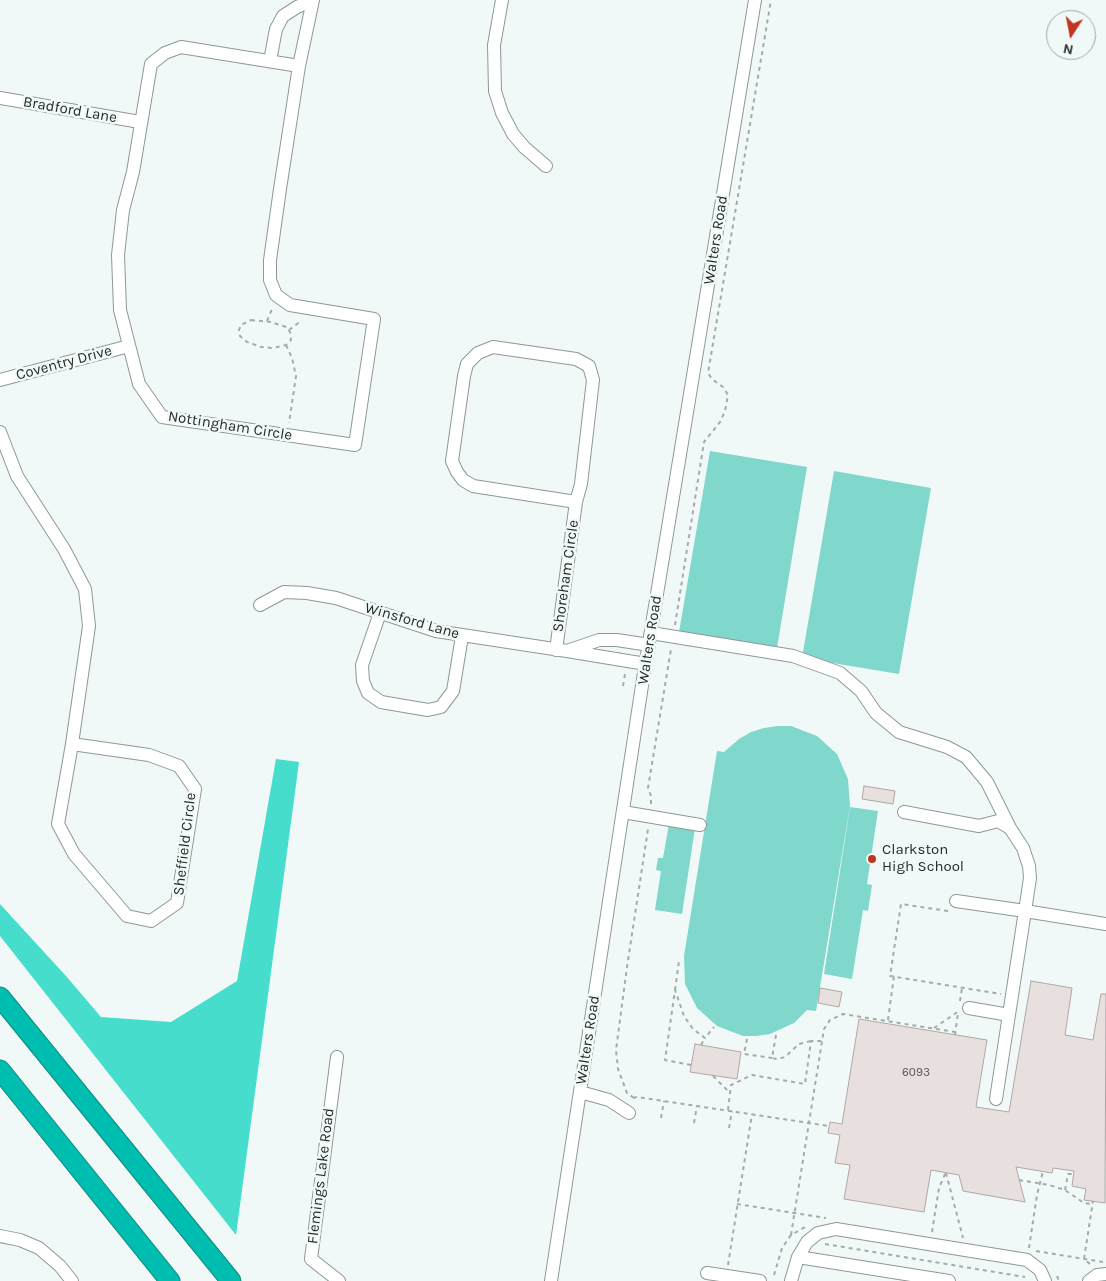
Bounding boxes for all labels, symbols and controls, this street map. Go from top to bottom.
north arrow [1046,10,1096,60]
text: N [1062,40,1075,59]
street label: Bradford Lane [22,93,118,127]
street label: Walters Road [700,194,732,286]
street label: Coventry Drive [14,342,114,384]
street label: Nottingham Circle [167,407,293,445]
street label: Shoreham Circle [549,519,583,633]
street label: Walters Road [634,594,666,686]
street label: Winsford Lane [363,599,461,643]
street label: Sheffield Circle [170,791,200,897]
place label: Clarkston High School [882,841,964,876]
marker: Clarkston High School [866,853,878,865]
street label: Walters Road [572,994,604,1086]
house number: 6093 [902,1066,930,1080]
street label: Flemings Lake Road [304,1107,338,1245]

